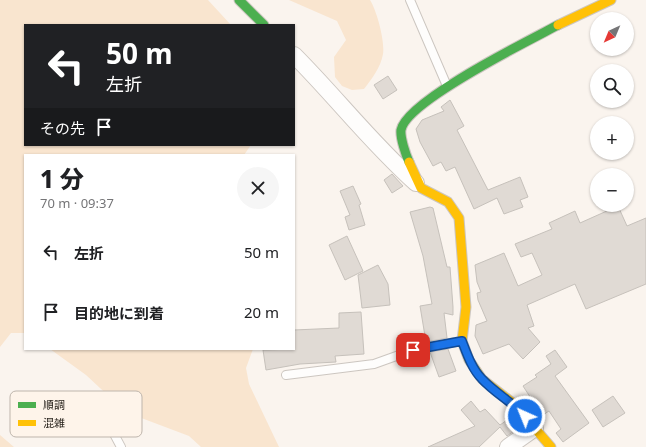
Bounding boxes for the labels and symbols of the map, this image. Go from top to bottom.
north arrow [590,12,634,56]
pin [396,333,430,367]
legend [10,391,142,437]
position arrow [504,395,546,437]
text: 順調 [43,397,65,412]
text: 混雑 [43,415,65,430]

